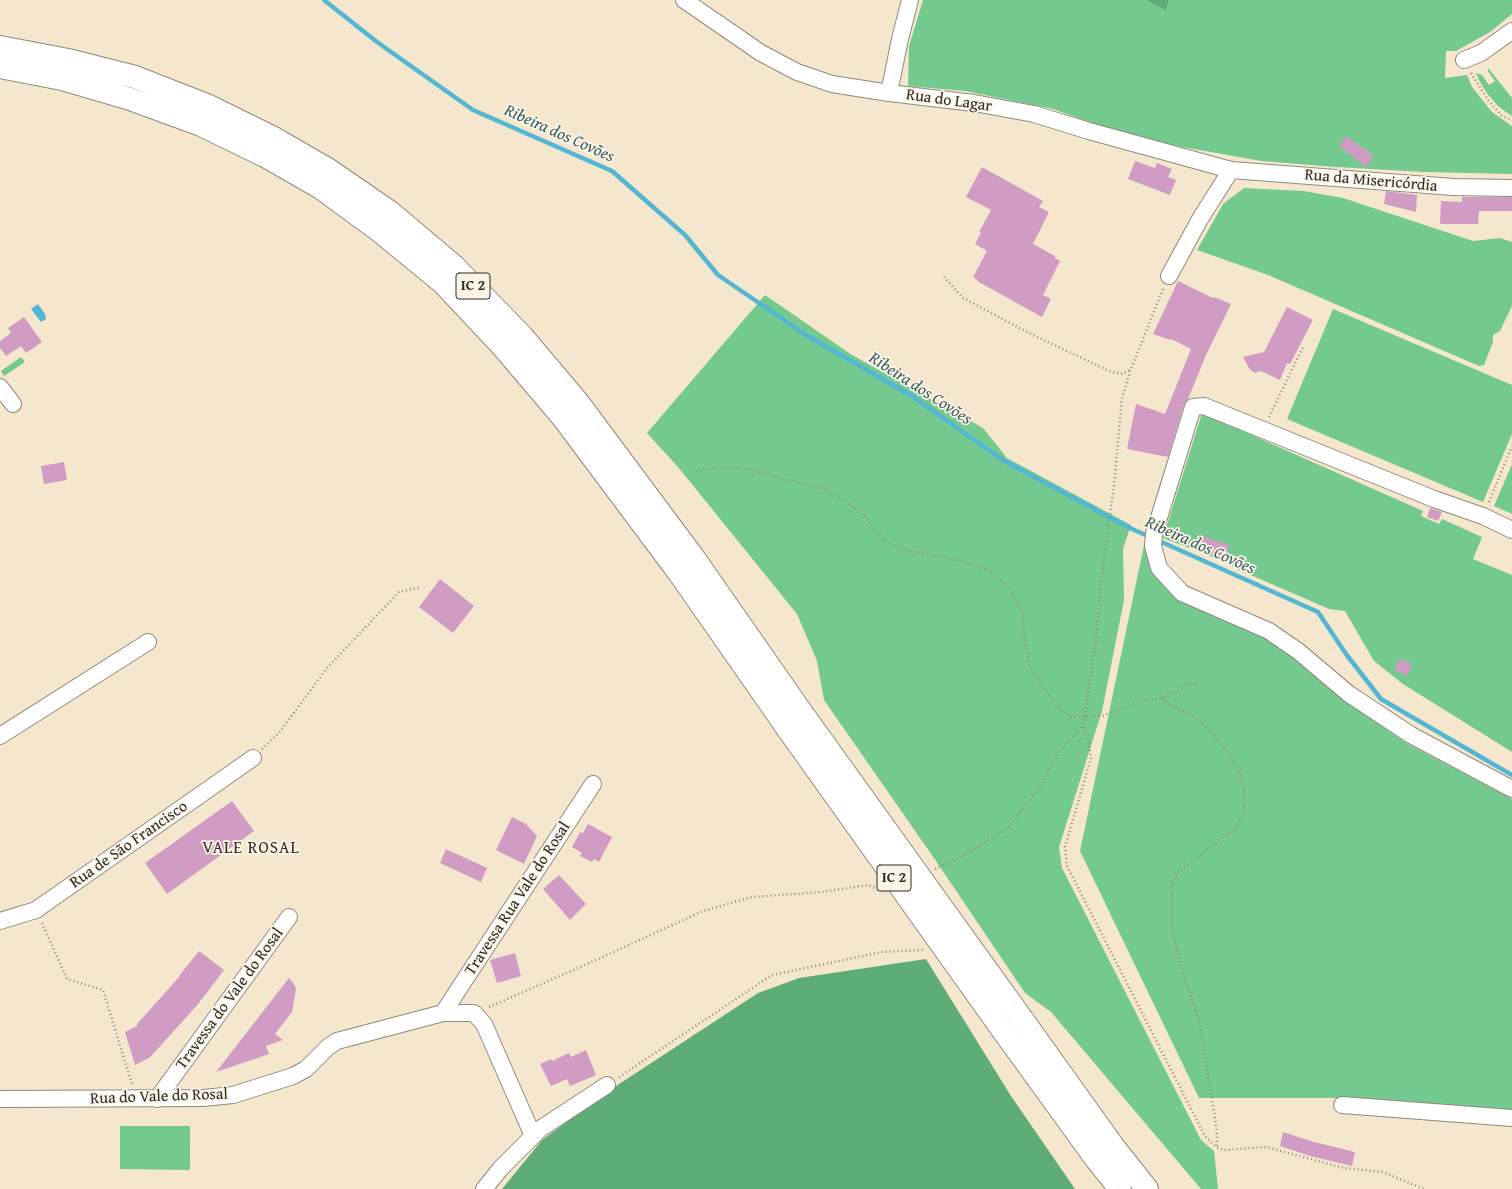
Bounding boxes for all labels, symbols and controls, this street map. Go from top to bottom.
street label: Rua do Lagar [905,85,993,117]
water label: Ribeira dos Covões [501,101,617,167]
street label: Rua da Misericórdia [1304,166,1438,196]
road number: IC 2 [456,273,490,299]
water label: Ribeira dos Covões [865,348,975,430]
water label: Ribeira dos Covões [1142,513,1258,579]
street label: Rua de São Francisco [66,797,192,893]
street label: Travessa Rua Vale do Rosal [461,819,575,979]
district label: VALE ROSAL [202,839,300,859]
road number: IC 2 [877,865,911,891]
street label: Travessa do Vale do Rosal [172,924,288,1074]
street label: Rua do Vale do Rosal [90,1085,228,1109]

